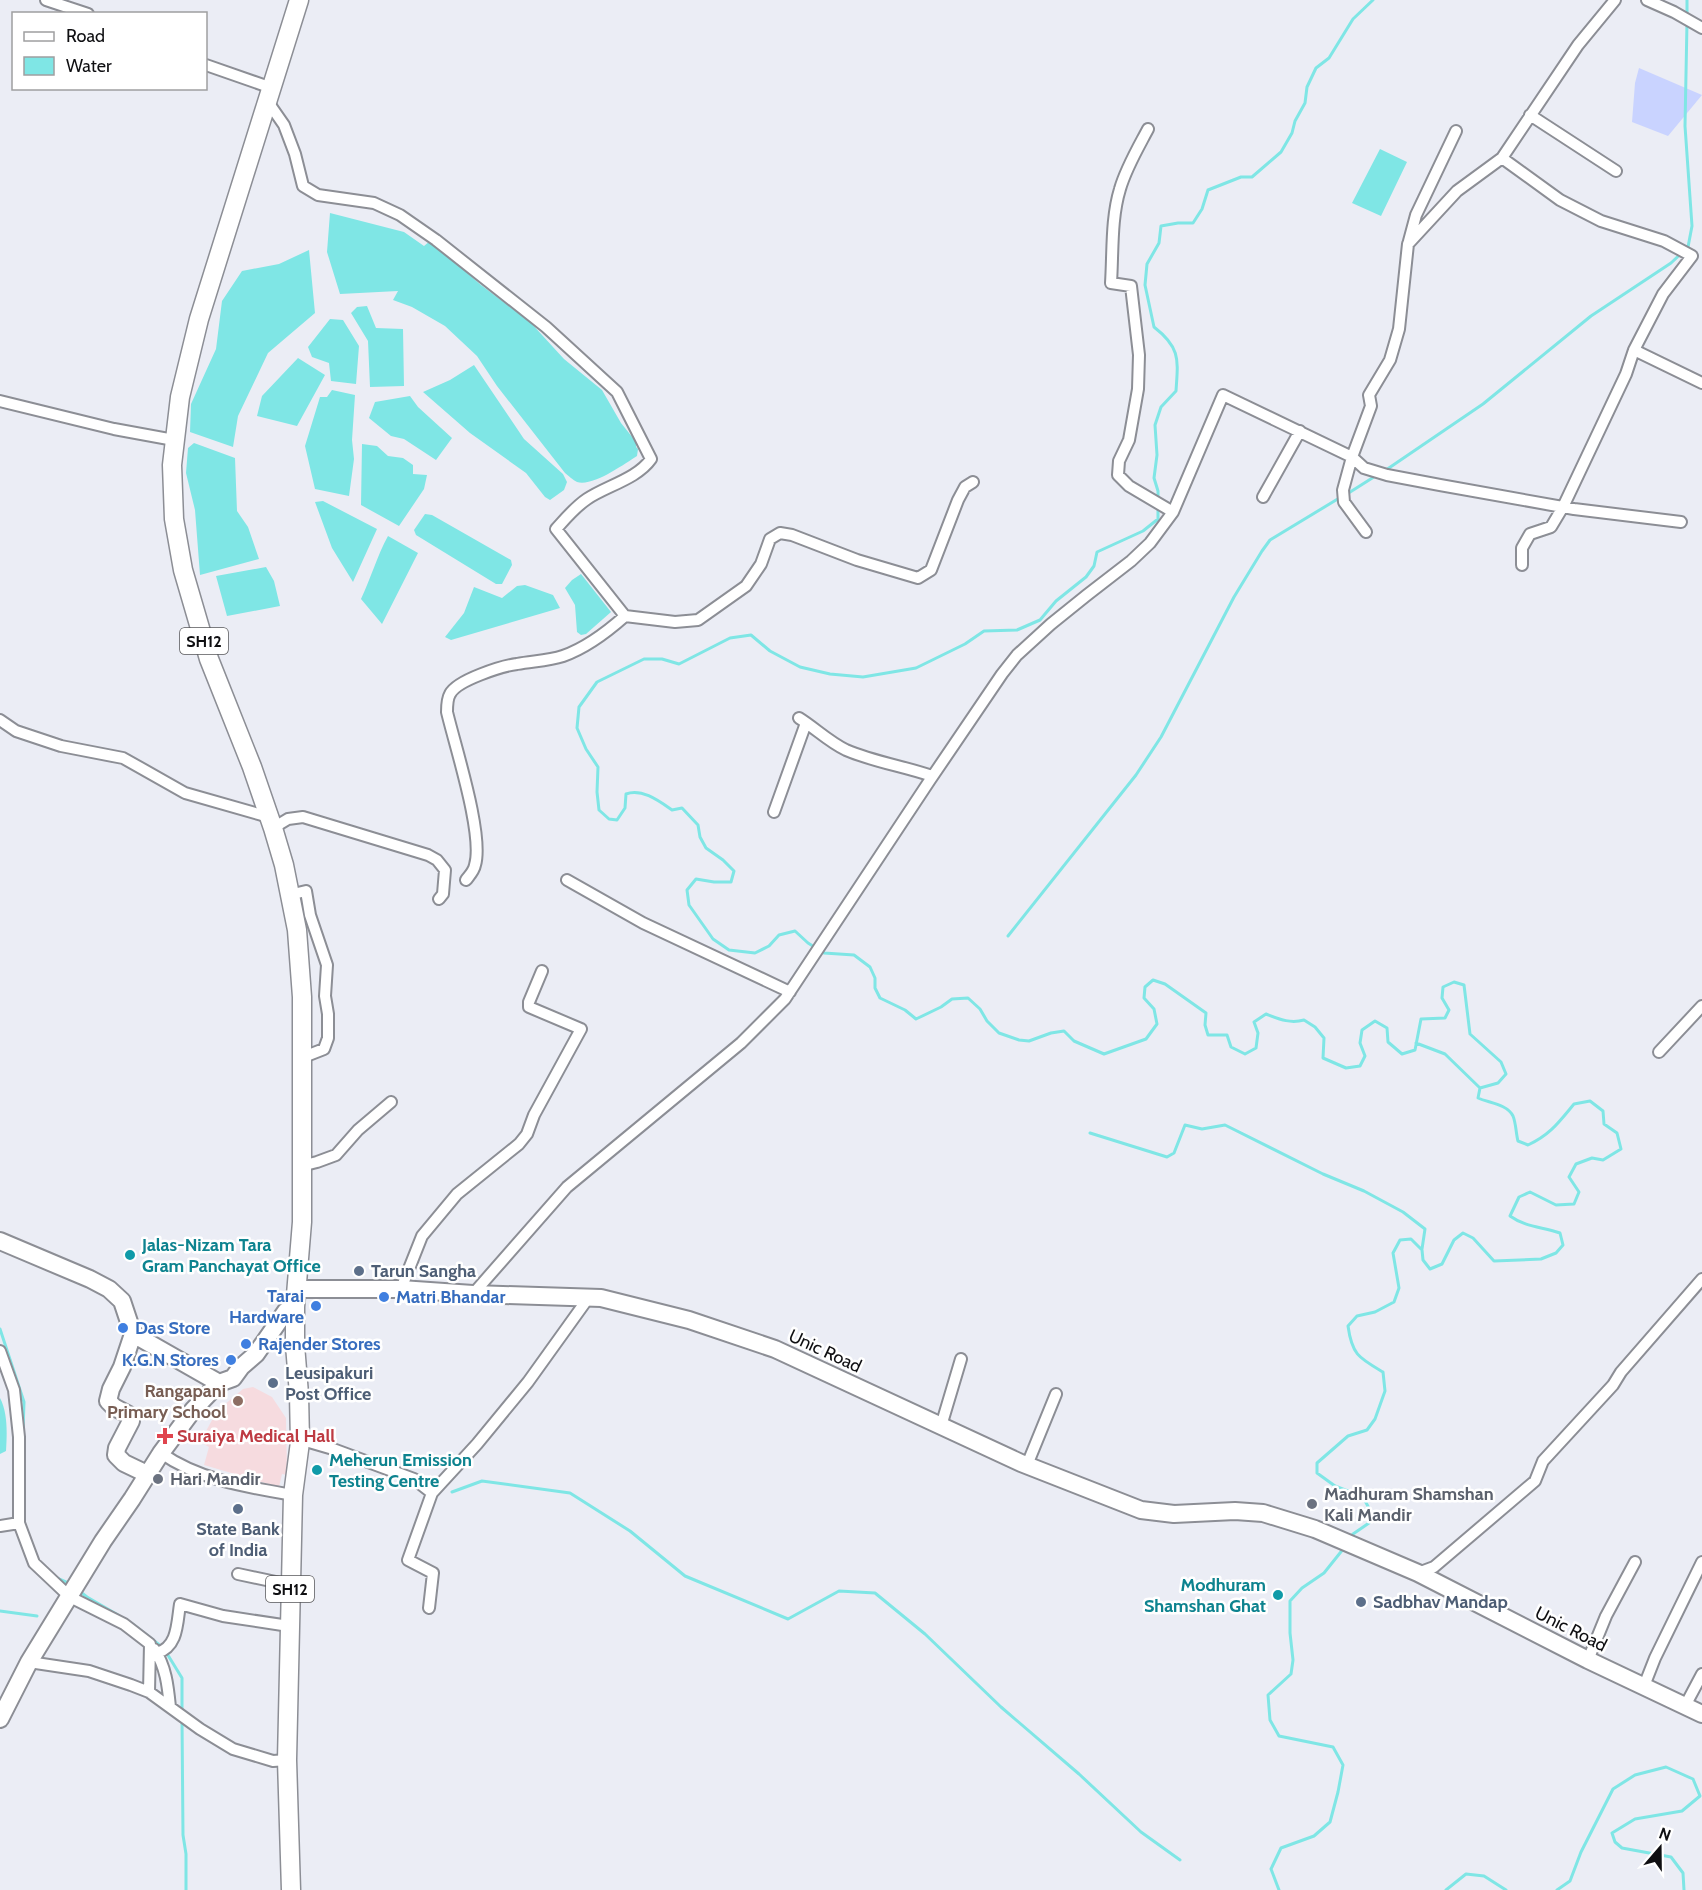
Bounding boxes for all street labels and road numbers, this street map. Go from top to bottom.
road number: SH12 [180,628,228,654]
street label: Unic Road [785,1325,865,1377]
road number: SH12 [266,1576,314,1602]
street label: Unic Road [1531,1602,1611,1656]

